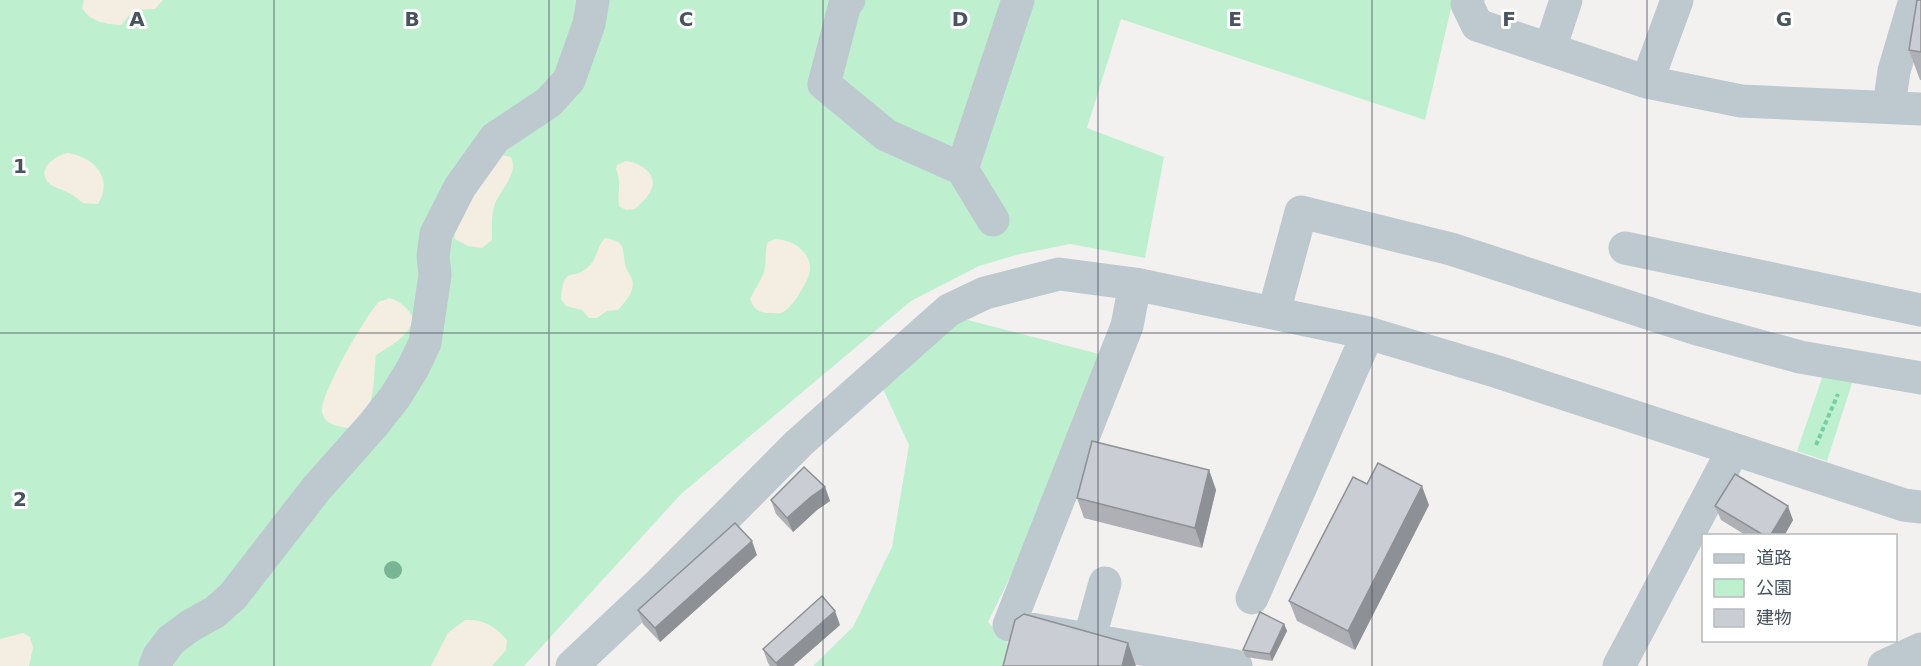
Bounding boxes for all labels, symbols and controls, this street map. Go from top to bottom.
text: A [129,7,145,31]
text: B [404,7,420,31]
text: C [679,7,693,31]
text: D [952,7,968,31]
text: E [1228,7,1242,31]
text: F [1502,7,1516,31]
text: G [1776,7,1792,31]
text: 1 [13,154,27,178]
text: 2 [13,487,27,511]
legend [1702,534,1897,642]
text: 道路 [1756,547,1792,568]
text: 公園 [1756,577,1792,598]
text: 建物 [1756,607,1792,628]

